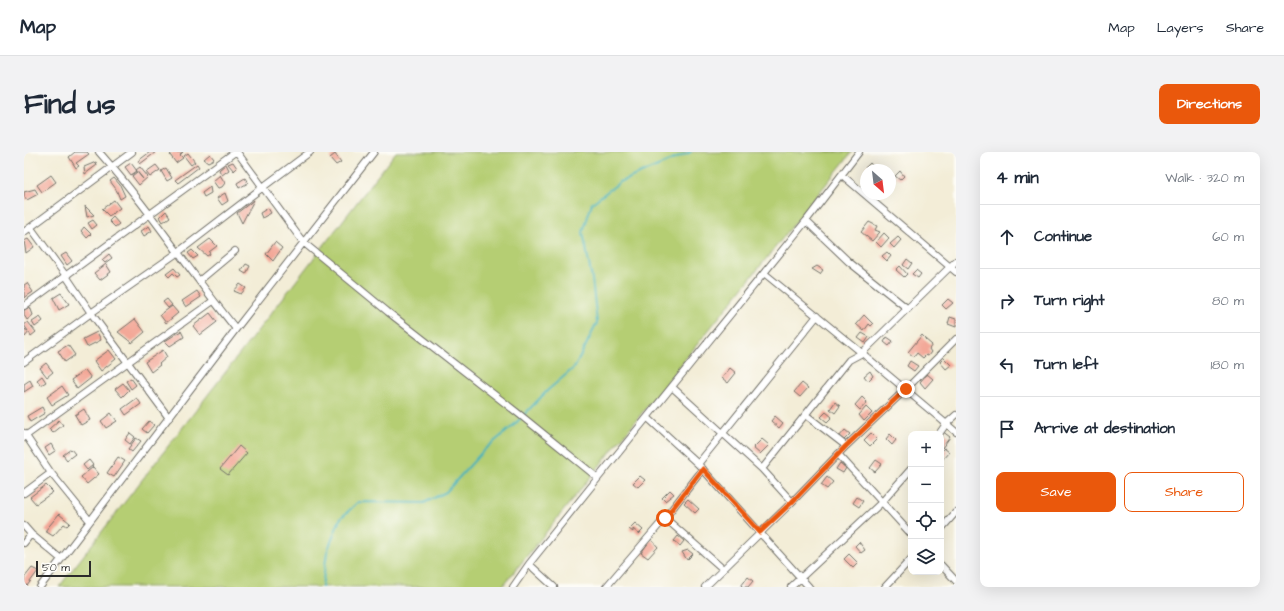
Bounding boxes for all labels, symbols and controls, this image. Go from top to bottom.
text: Map [20,14,56,41]
text: Map [1108,18,1135,38]
text: Layers [1157,18,1204,38]
text: Share [1226,18,1264,38]
button: Directions [1159,84,1260,124]
text: Find us [24,85,115,124]
north arrow [860,164,896,200]
text: 4 min [996,166,1039,190]
text: Walk · 320 m [1165,169,1244,187]
icon: ahead [996,226,1018,248]
text: Continue [1034,226,1092,247]
text: 60 m [1212,228,1244,246]
icon: right [996,290,1018,312]
text: Turn right [1034,290,1105,311]
text: 80 m [1212,292,1244,310]
icon: left [996,354,1018,376]
text: Turn left [1034,354,1098,375]
text: 180 m [1210,356,1244,374]
route end [897,380,915,398]
icon: arrive [996,418,1018,440]
text: Arrive at destination [1034,418,1175,439]
map controls [908,431,944,575]
button: + [908,431,944,467]
button: − [908,467,944,503]
button: Save [996,472,1116,512]
button: Share [1124,472,1244,512]
button: locate [908,503,944,539]
route start [656,509,674,527]
button: layers [908,539,944,575]
scale bar [36,559,91,578]
text: 50 m [42,560,70,575]

